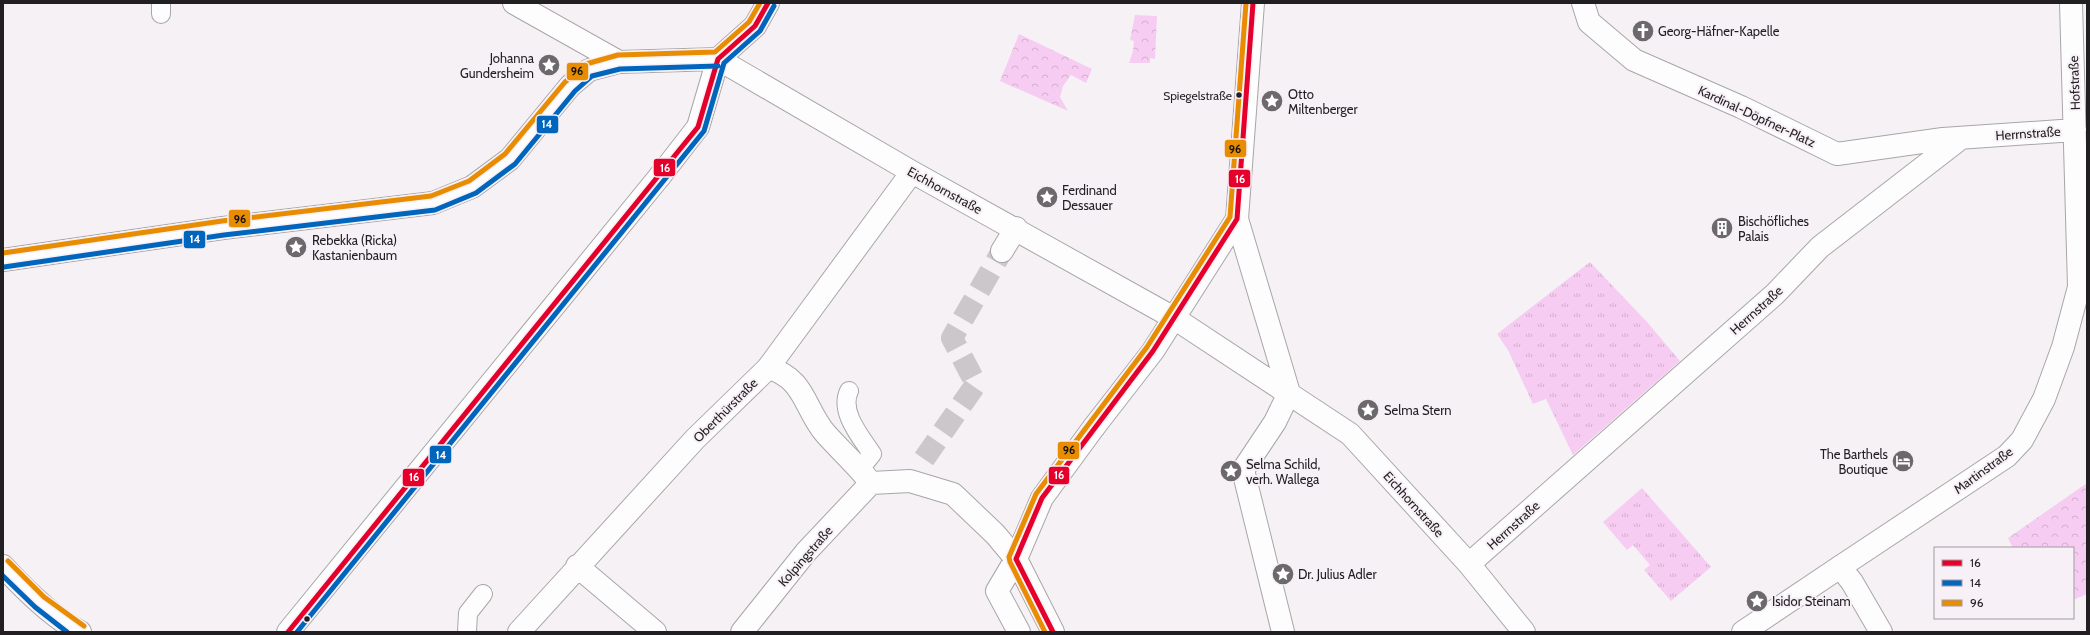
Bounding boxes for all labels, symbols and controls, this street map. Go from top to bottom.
church icon: Georg-Häfner-Kapelle [1630,18,1656,44]
place label: Georg-Häfner-Kapelle [1658,23,1780,39]
place label: Johanna Gundersheim [460,50,535,81]
place icon: Johanna Gundersheim [536,52,562,78]
street label: Hofstraße [2065,55,2083,111]
line badge: 96 [566,62,589,81]
text: 96 [571,64,583,78]
street label: Kardinal-Döpfner-Platz [1696,82,1818,150]
place label: Otto Miltenberger [1288,86,1358,117]
place label: Spiegelstraße [1163,88,1232,103]
place icon: Otto Miltenberger [1259,88,1285,114]
marker: Spiegelstraße [1234,90,1244,100]
line badge: 14 [536,115,559,134]
text: 14 [542,117,553,131]
street label: Herrnstraße [1995,123,2061,143]
line badge: 96 [1224,139,1247,158]
text: 96 [1229,142,1241,156]
line badge: 16 [653,158,676,177]
text: 16 [660,161,670,175]
street label: Eichhornstraße [905,163,985,217]
line badge: 16 [1228,169,1251,188]
text: 16 [1235,172,1245,186]
place label: Ferdinand Dessauer [1062,182,1117,213]
place icon: Ferdinand Dessauer [1034,184,1060,210]
line badge: 96 [228,209,251,228]
text: 96 [234,212,246,226]
place label: Bischöfliches Palais [1738,213,1810,244]
building icon: Bischöfliches Palais [1709,215,1735,241]
line badge: 14 [183,230,206,249]
text: 14 [190,232,201,246]
place label: Rebekka (Ricka) Kastanienbaum [312,232,397,263]
place icon: Rebekka (Ricka) Kastanienbaum [283,234,309,260]
street label: Herrnstraße [1726,282,1786,338]
street label: Oberthürstraße [690,374,761,445]
place icon: Selma Stern [1355,397,1381,423]
place label: Selma Stern [1384,402,1452,418]
line badge: 96 [1057,441,1080,460]
text: 96 [1063,443,1075,457]
street label: Martinstraße [1950,443,2016,497]
line badge: 14 [429,445,452,464]
place label: The Barthels Boutique [1820,446,1889,477]
text: 14 [436,448,447,462]
hotel icon: The Barthels Boutique [1890,448,1916,474]
place label: Selma Schild, verh. Wallega [1246,456,1320,487]
place icon: Selma Schild, verh. Wallega [1218,458,1244,484]
line badge: 16 [1048,466,1070,485]
line badge: 16 [402,468,425,487]
text: 16 [1054,468,1064,482]
street label: Eichhornstraße [1380,468,1448,540]
text: 16 [409,470,419,484]
street label: Herrnstraße [1483,497,1543,553]
street label: Kolpingstraße [774,522,836,590]
legend [1934,547,2074,619]
text: 16 [1970,555,1981,570]
place icon: Dr. Julius Adler [1270,561,1296,587]
place label: Dr. Julius Adler [1298,566,1377,582]
text: 14 [1970,575,1981,590]
place icon: Isidor Steinam [1744,588,1770,614]
place label: Isidor Steinam [1772,593,1851,609]
text: 96 [1970,595,1984,610]
unlabelled marker [302,614,312,624]

